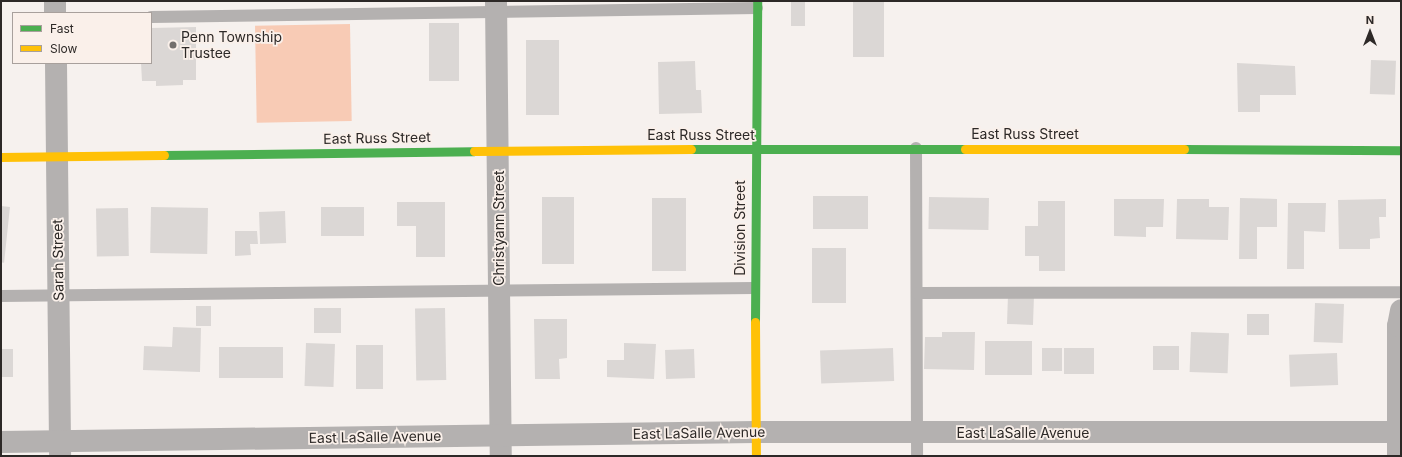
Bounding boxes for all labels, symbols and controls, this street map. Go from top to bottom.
legend [12,12,152,64]
north arrow [1350,12,1390,52]
text: N [1366,13,1374,27]
text: Fast [50,21,74,36]
place label: Penn Township Trustee [181,29,282,62]
marker: Penn Township Trustee [168,40,178,50]
text: Slow [50,41,77,56]
street label: East Russ Street [971,126,1079,142]
street label: East Russ Street [647,127,755,143]
street label: East Russ Street [323,129,431,147]
street label: Christyann Street [491,170,507,286]
street label: Division Street [732,180,748,276]
street label: Sarah Street [49,219,67,301]
street label: East LaSalle Avenue [632,423,766,443]
street label: East LaSalle Avenue [957,425,1089,441]
street label: East LaSalle Avenue [308,427,442,447]

